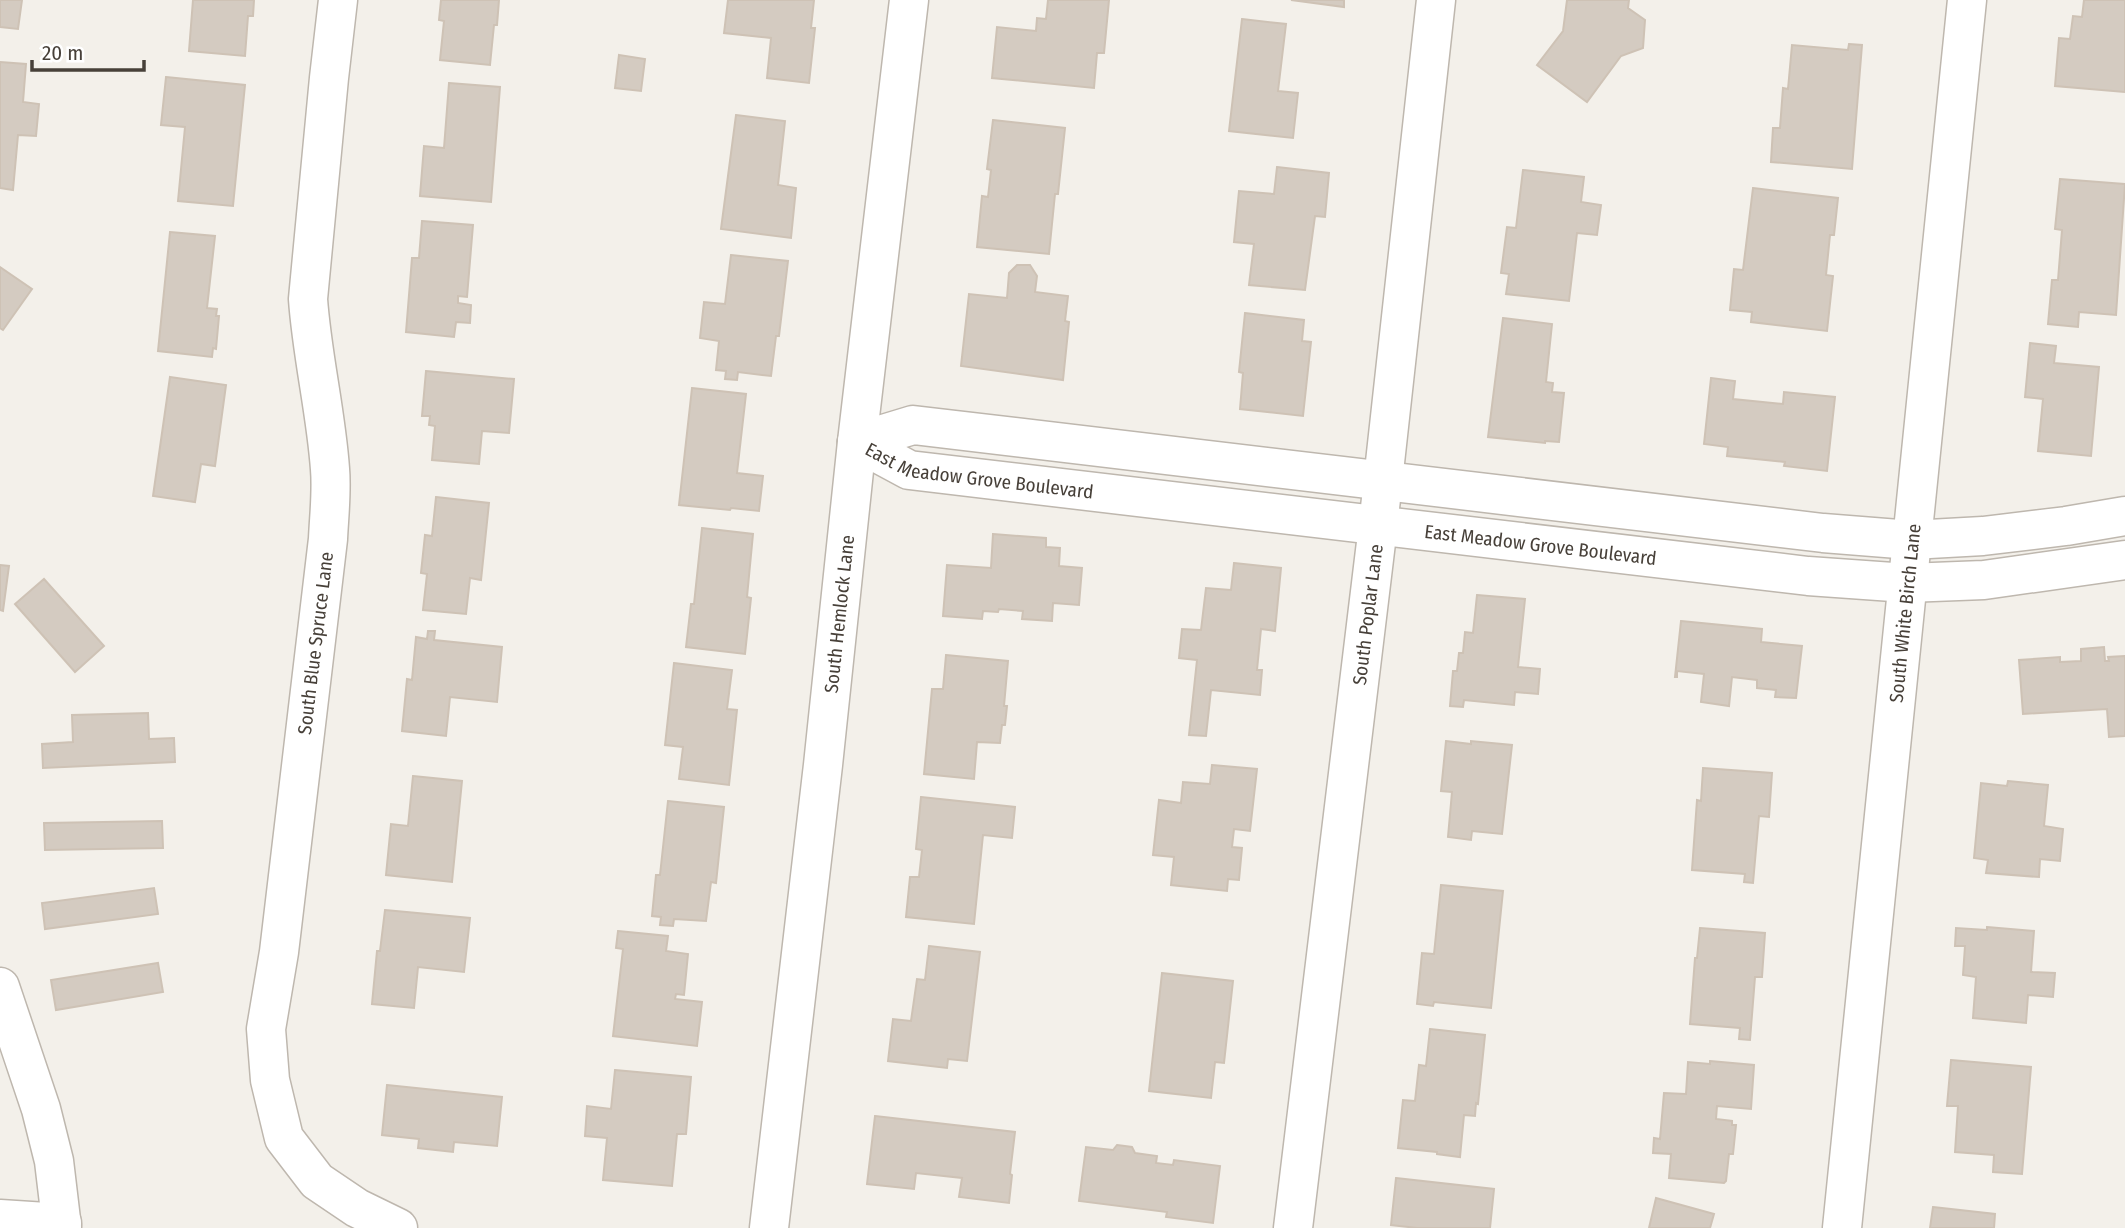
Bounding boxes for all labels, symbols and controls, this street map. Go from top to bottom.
scale bar [32,28,144,72]
text: 20 m [42,40,83,66]
street label: East Meadow Grove Boulevard [861,438,1095,504]
street label: East Meadow Grove Boulevard [1423,520,1658,570]
street label: South White Birch Lane [1885,523,1926,704]
street label: South Hemlock Lane [820,534,859,694]
street label: South Poplar Lane [1348,543,1388,686]
street label: South Blue Spruce Lane [293,550,338,736]

